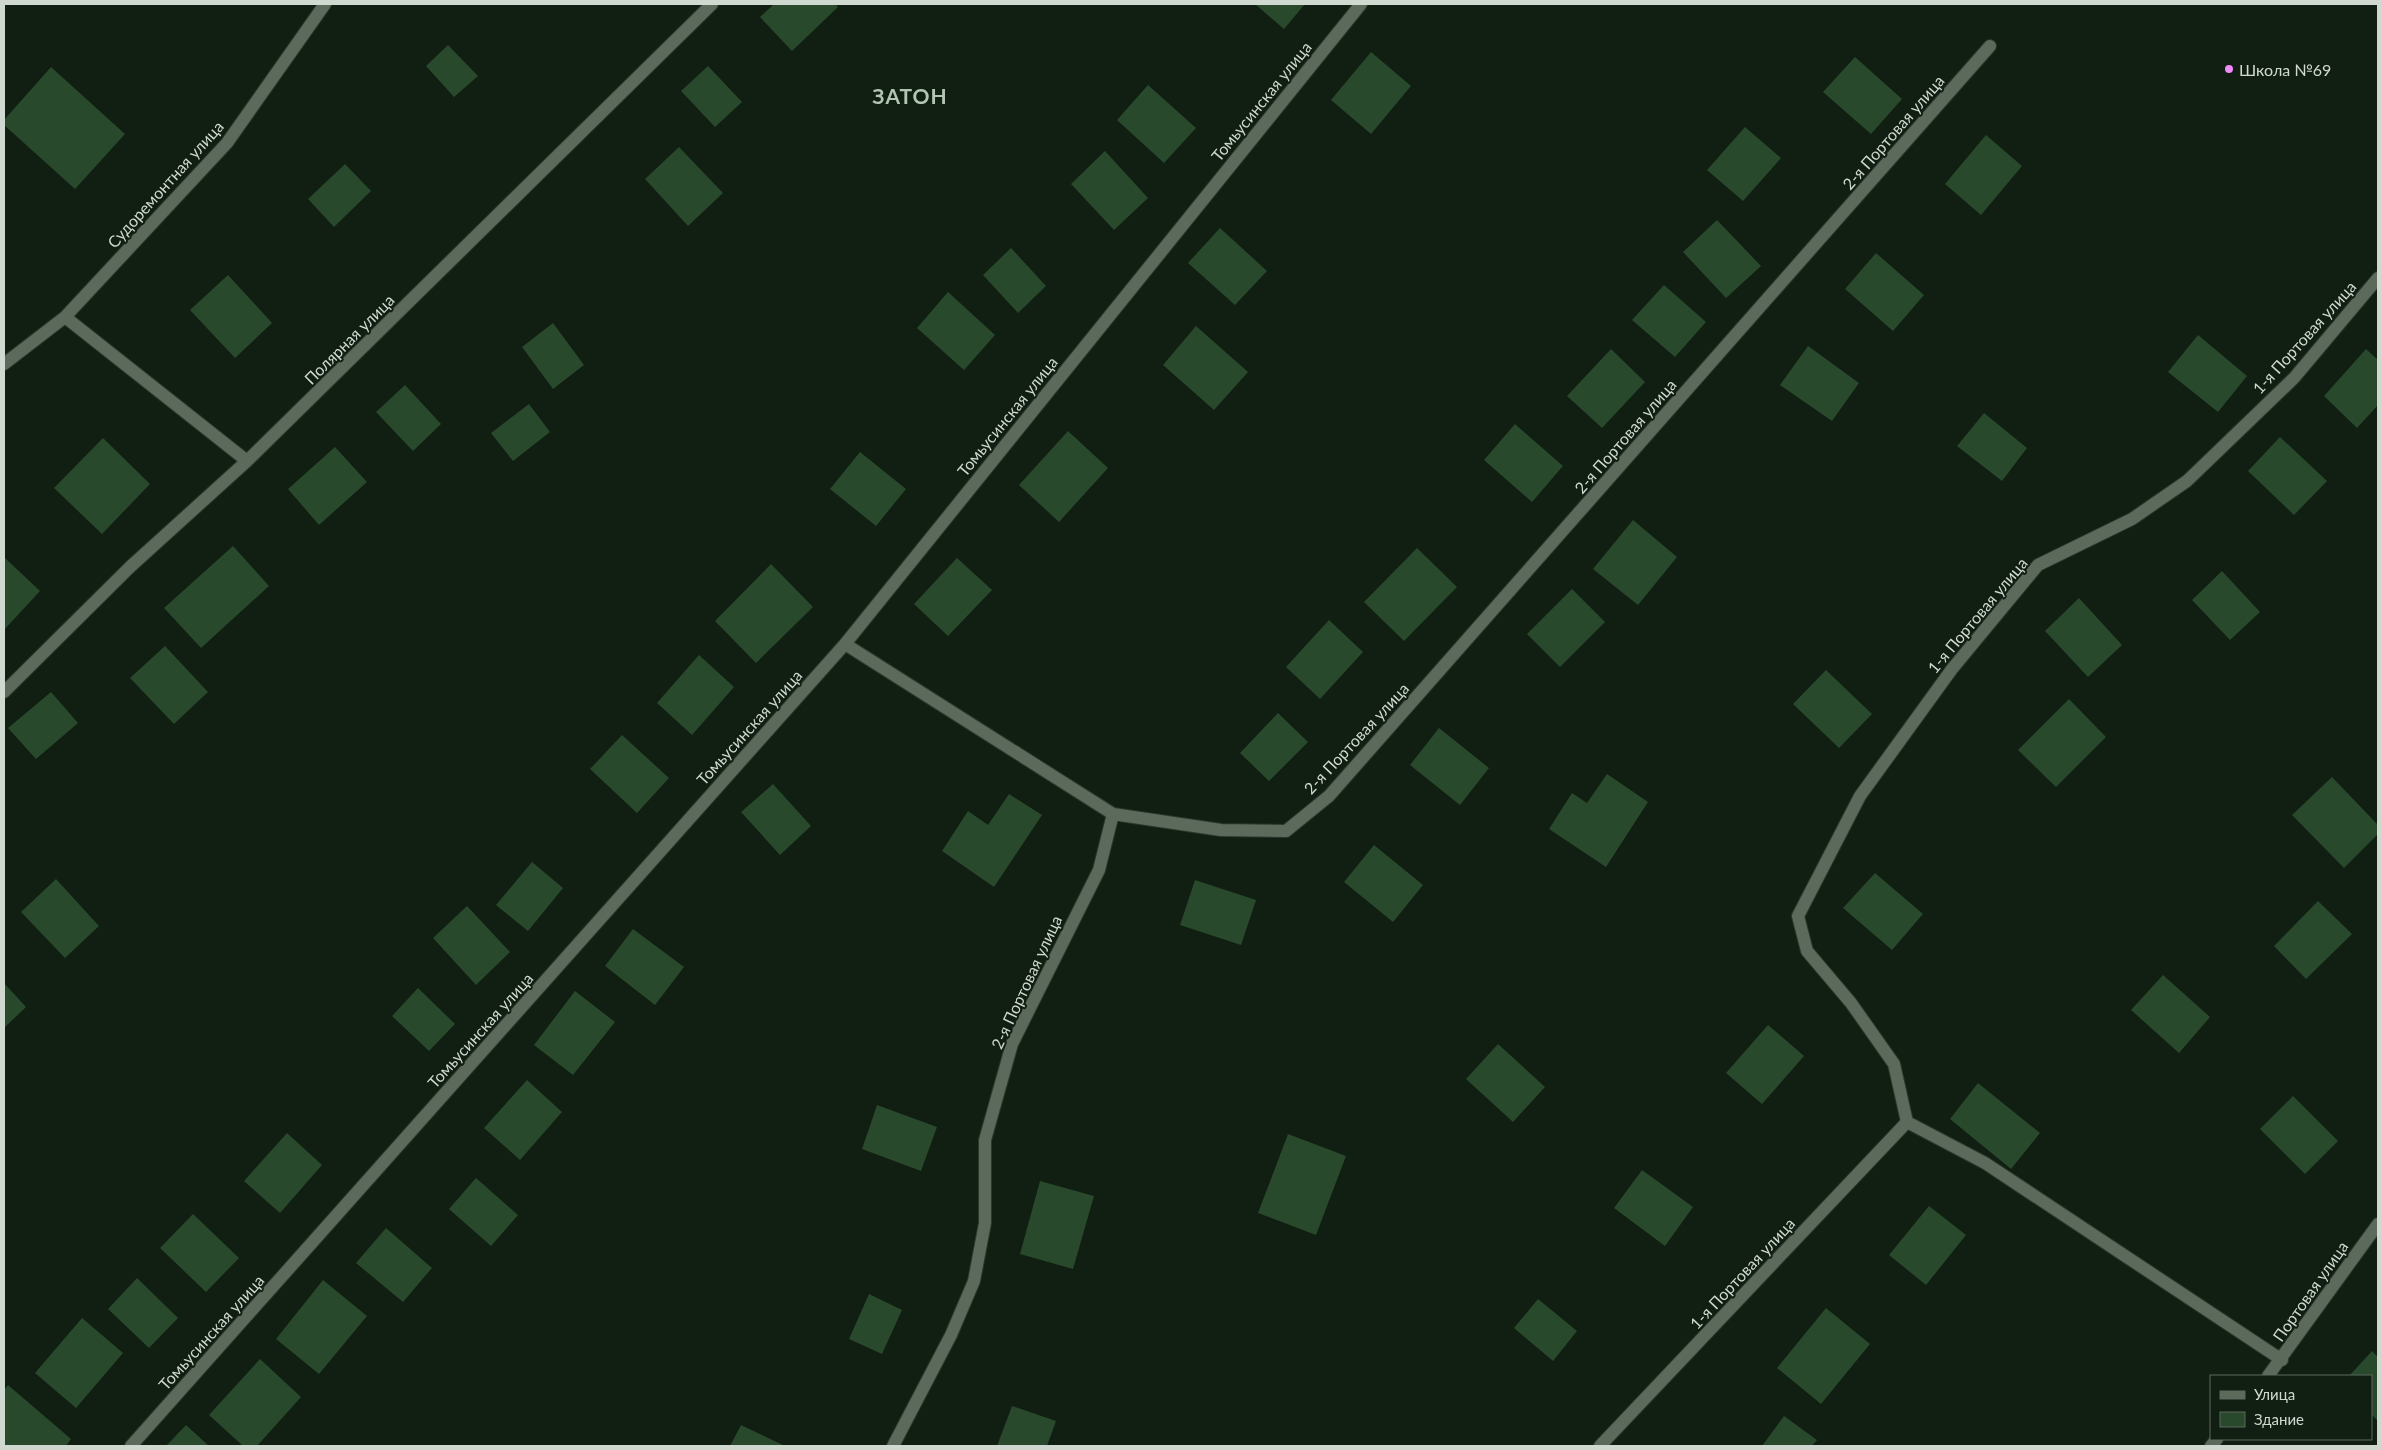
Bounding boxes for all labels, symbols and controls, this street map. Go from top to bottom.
street label: Томьусинская улица [1207,37,1315,165]
place label: Школа №69 [2239,60,2331,79]
marker: Школа №69 [2223,63,2235,75]
street label: 2-я Портовая улица [1838,71,1948,193]
district label: ЗАТОН [872,83,948,108]
street label: Судоремонтная улица [103,117,227,251]
street label: 1-я Портовая улица [2248,277,2360,397]
street label: Полярная улица [300,290,398,388]
street label: Томьусинская улица [953,352,1061,480]
street label: 2-я Портовая улица [1570,375,1680,497]
street label: 1-я Портовая улица [1923,553,2031,677]
street label: Томьусинская улица [692,666,806,788]
street label: 2-я Портовая улица [1300,679,1412,797]
street label: 2-я Портовая улица [987,912,1065,1052]
street label: Томьусинская улица [423,969,537,1091]
street label: 1-я Портовая улица [1686,1214,1798,1332]
street label: Портовая улица [2268,1237,2352,1345]
street label: Томьусинская улица [154,1271,268,1393]
legend [2210,1375,2372,1440]
text: Улица [2254,1385,2295,1403]
text: Здание [2254,1410,2304,1428]

